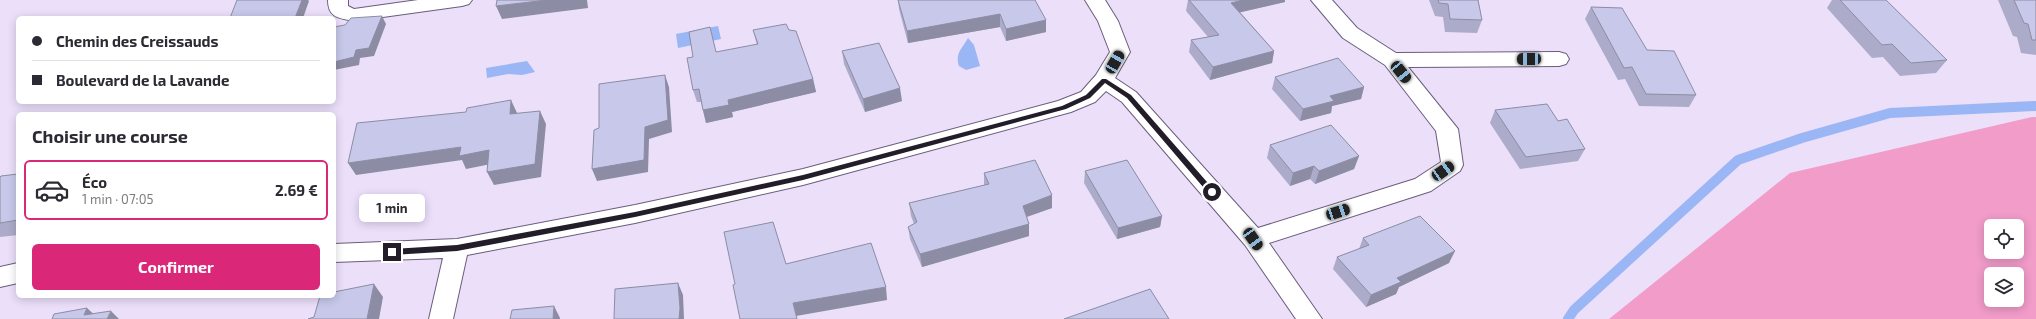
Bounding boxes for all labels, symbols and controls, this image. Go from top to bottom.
text: Chemin des Creissauds [56,32,219,50]
car [1104,49,1126,75]
car [1517,53,1541,65]
car [1389,59,1413,85]
text: Boulevard de la Lavande [56,71,229,89]
text: Choisir une course [32,125,188,147]
car [1430,159,1456,183]
icon: car [34,172,70,208]
text: Éco [82,173,107,191]
text: 2.69 € [275,181,318,199]
route start [1203,183,1221,201]
text: 1 min · 07:05 [82,191,153,207]
callout: 1 min [359,194,425,222]
text: 1 min [376,200,408,216]
car [1325,203,1351,221]
map controls [1984,219,2024,307]
button: locate [1984,219,2024,259]
car [1241,226,1265,252]
route end [383,243,401,261]
button: Confirmer [32,244,320,290]
button: layers [1984,267,2024,307]

